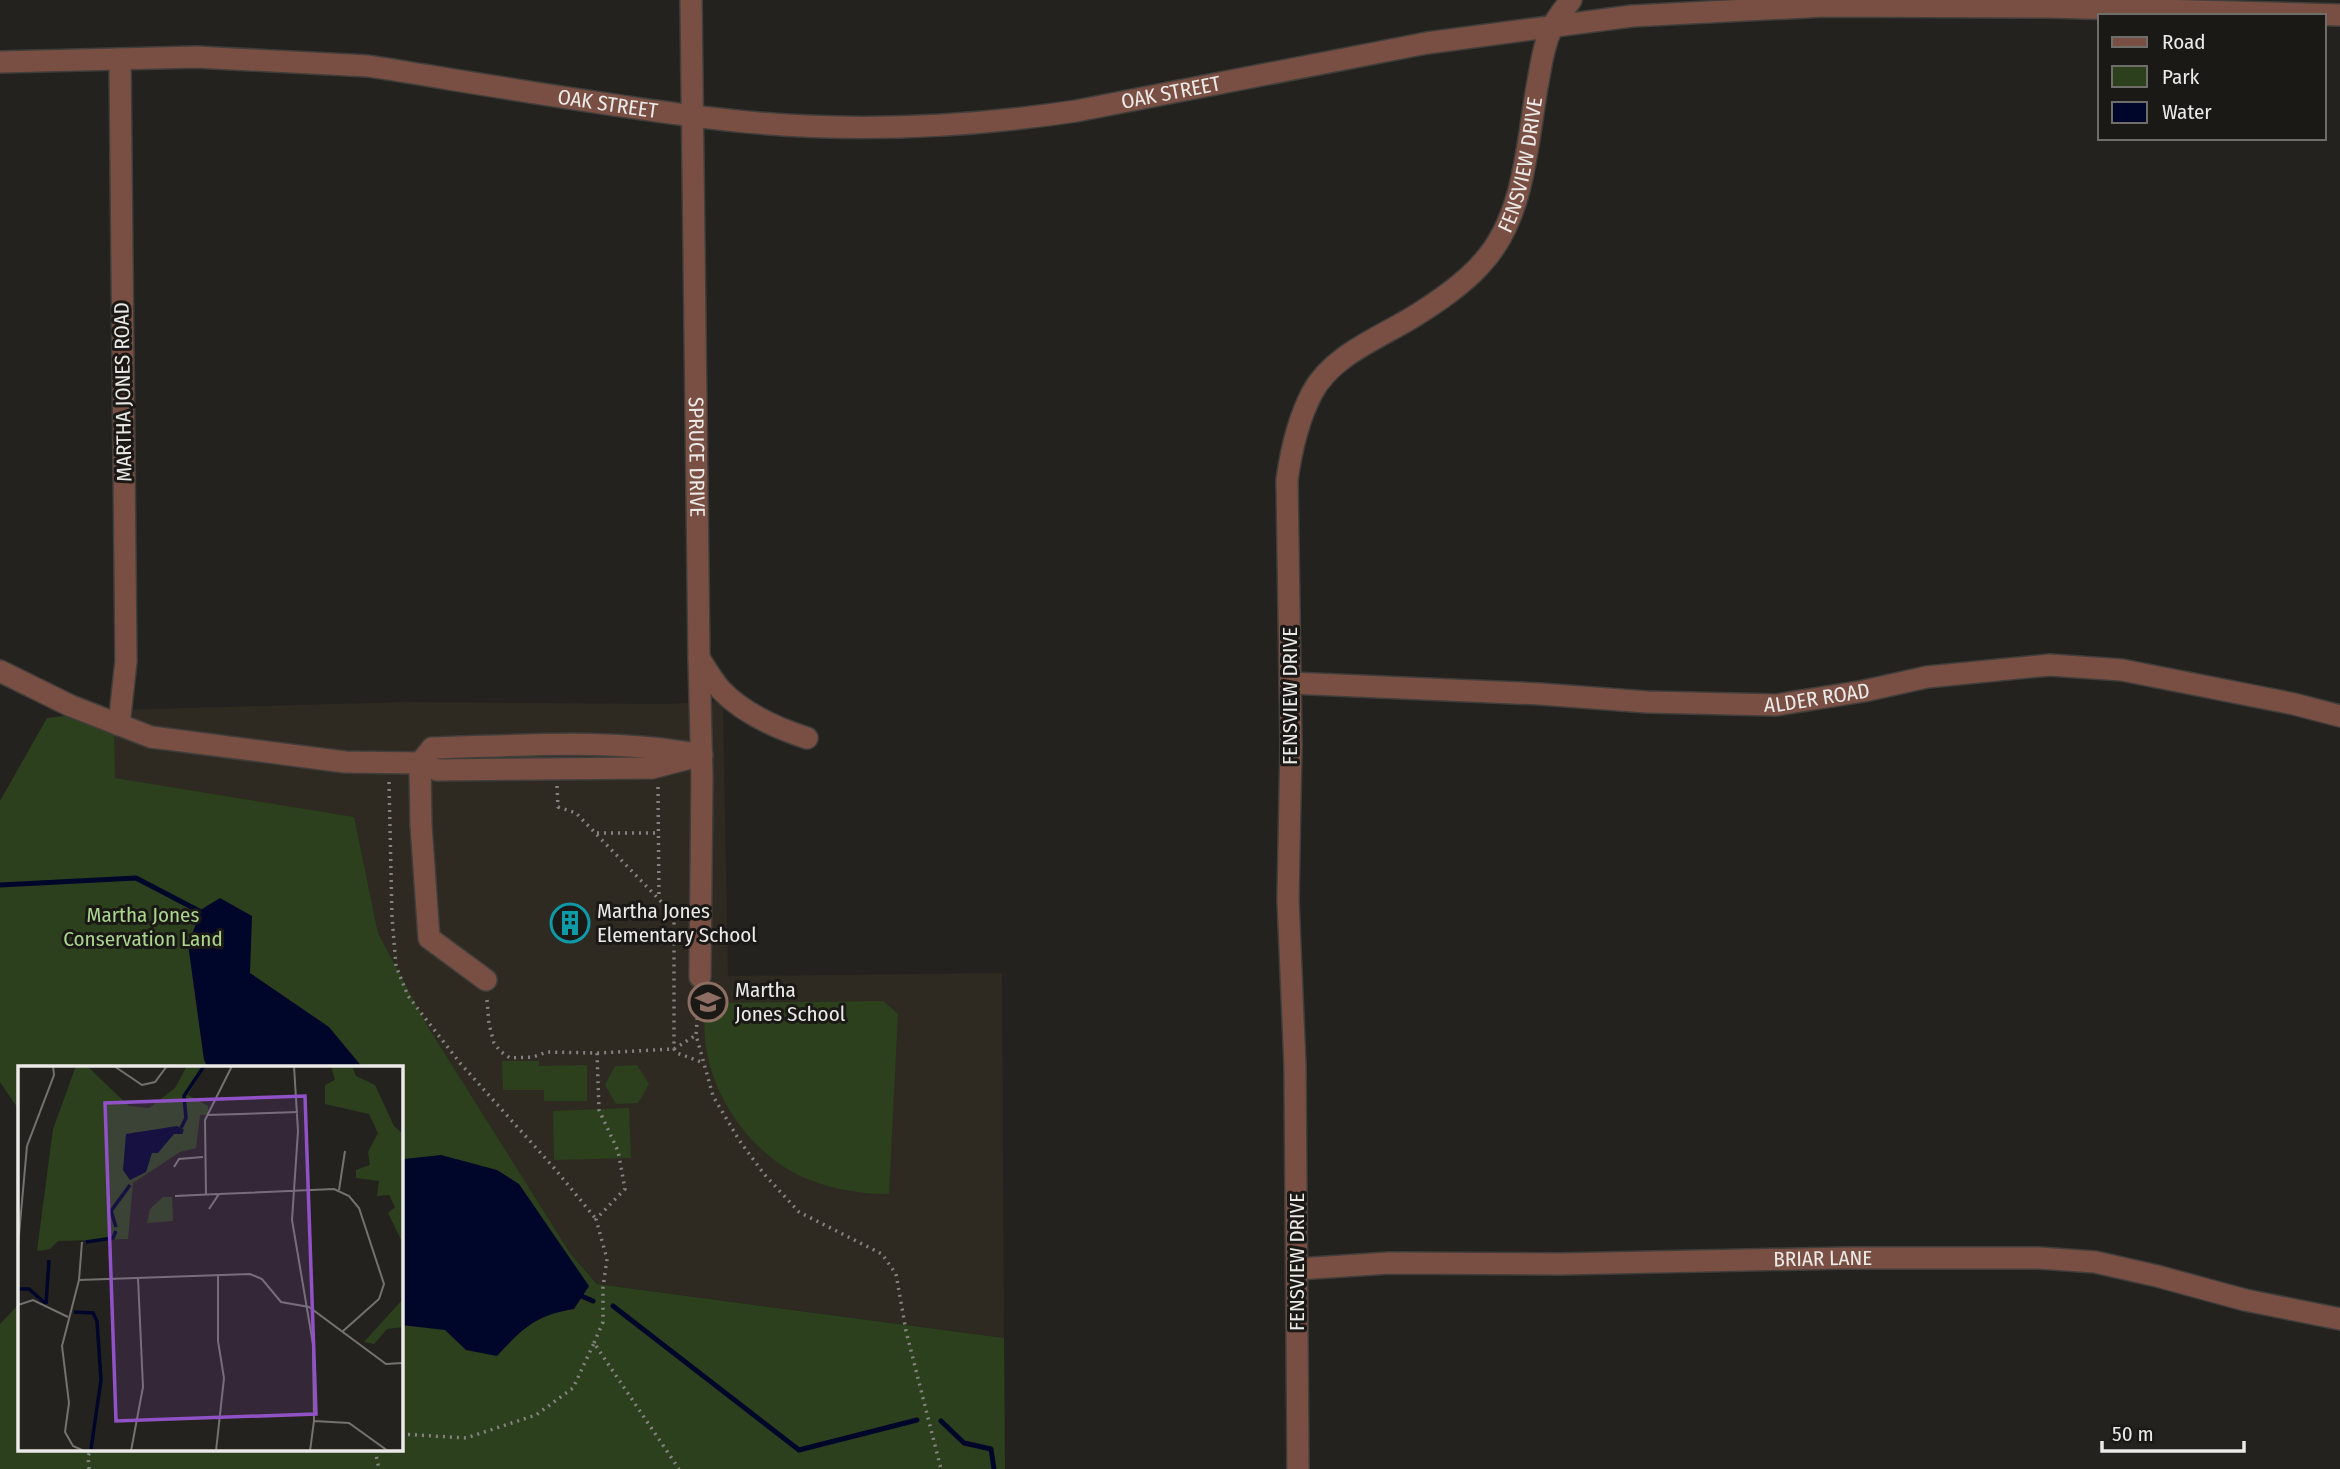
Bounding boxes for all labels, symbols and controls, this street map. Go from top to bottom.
legend [2098,14,2326,140]
text: Road [2162,29,2206,55]
text: Park [2162,64,2200,90]
street label: OAK STREET [1119,70,1223,115]
street label: OAK STREET [556,84,660,124]
street label: FENSVIEW DRIVE [1492,95,1548,237]
text: Water [2162,99,2212,125]
street label: MARTHA JONES ROAD [108,302,138,482]
street label: SPRUCE DRIVE [683,397,710,517]
street label: FENSVIEW DRIVE [1277,627,1303,765]
street label: ALDER ROAD [1764,677,1871,718]
place label: Martha Jones Elementary School [597,898,757,948]
park label: Martha Jones Conservation Land [63,902,223,952]
building icon: Martha Jones Elementary School [549,902,591,944]
place label: Martha Jones School [735,977,846,1027]
school or university icon: Martha Jones School [687,981,729,1023]
inset map [18,1066,402,1452]
street label: FENSVIEW DRIVE [1284,1193,1310,1331]
street label: BRIAR LANE [1773,1245,1872,1272]
scale bar [2102,1410,2244,1454]
text: 50 m [2112,1421,2154,1447]

